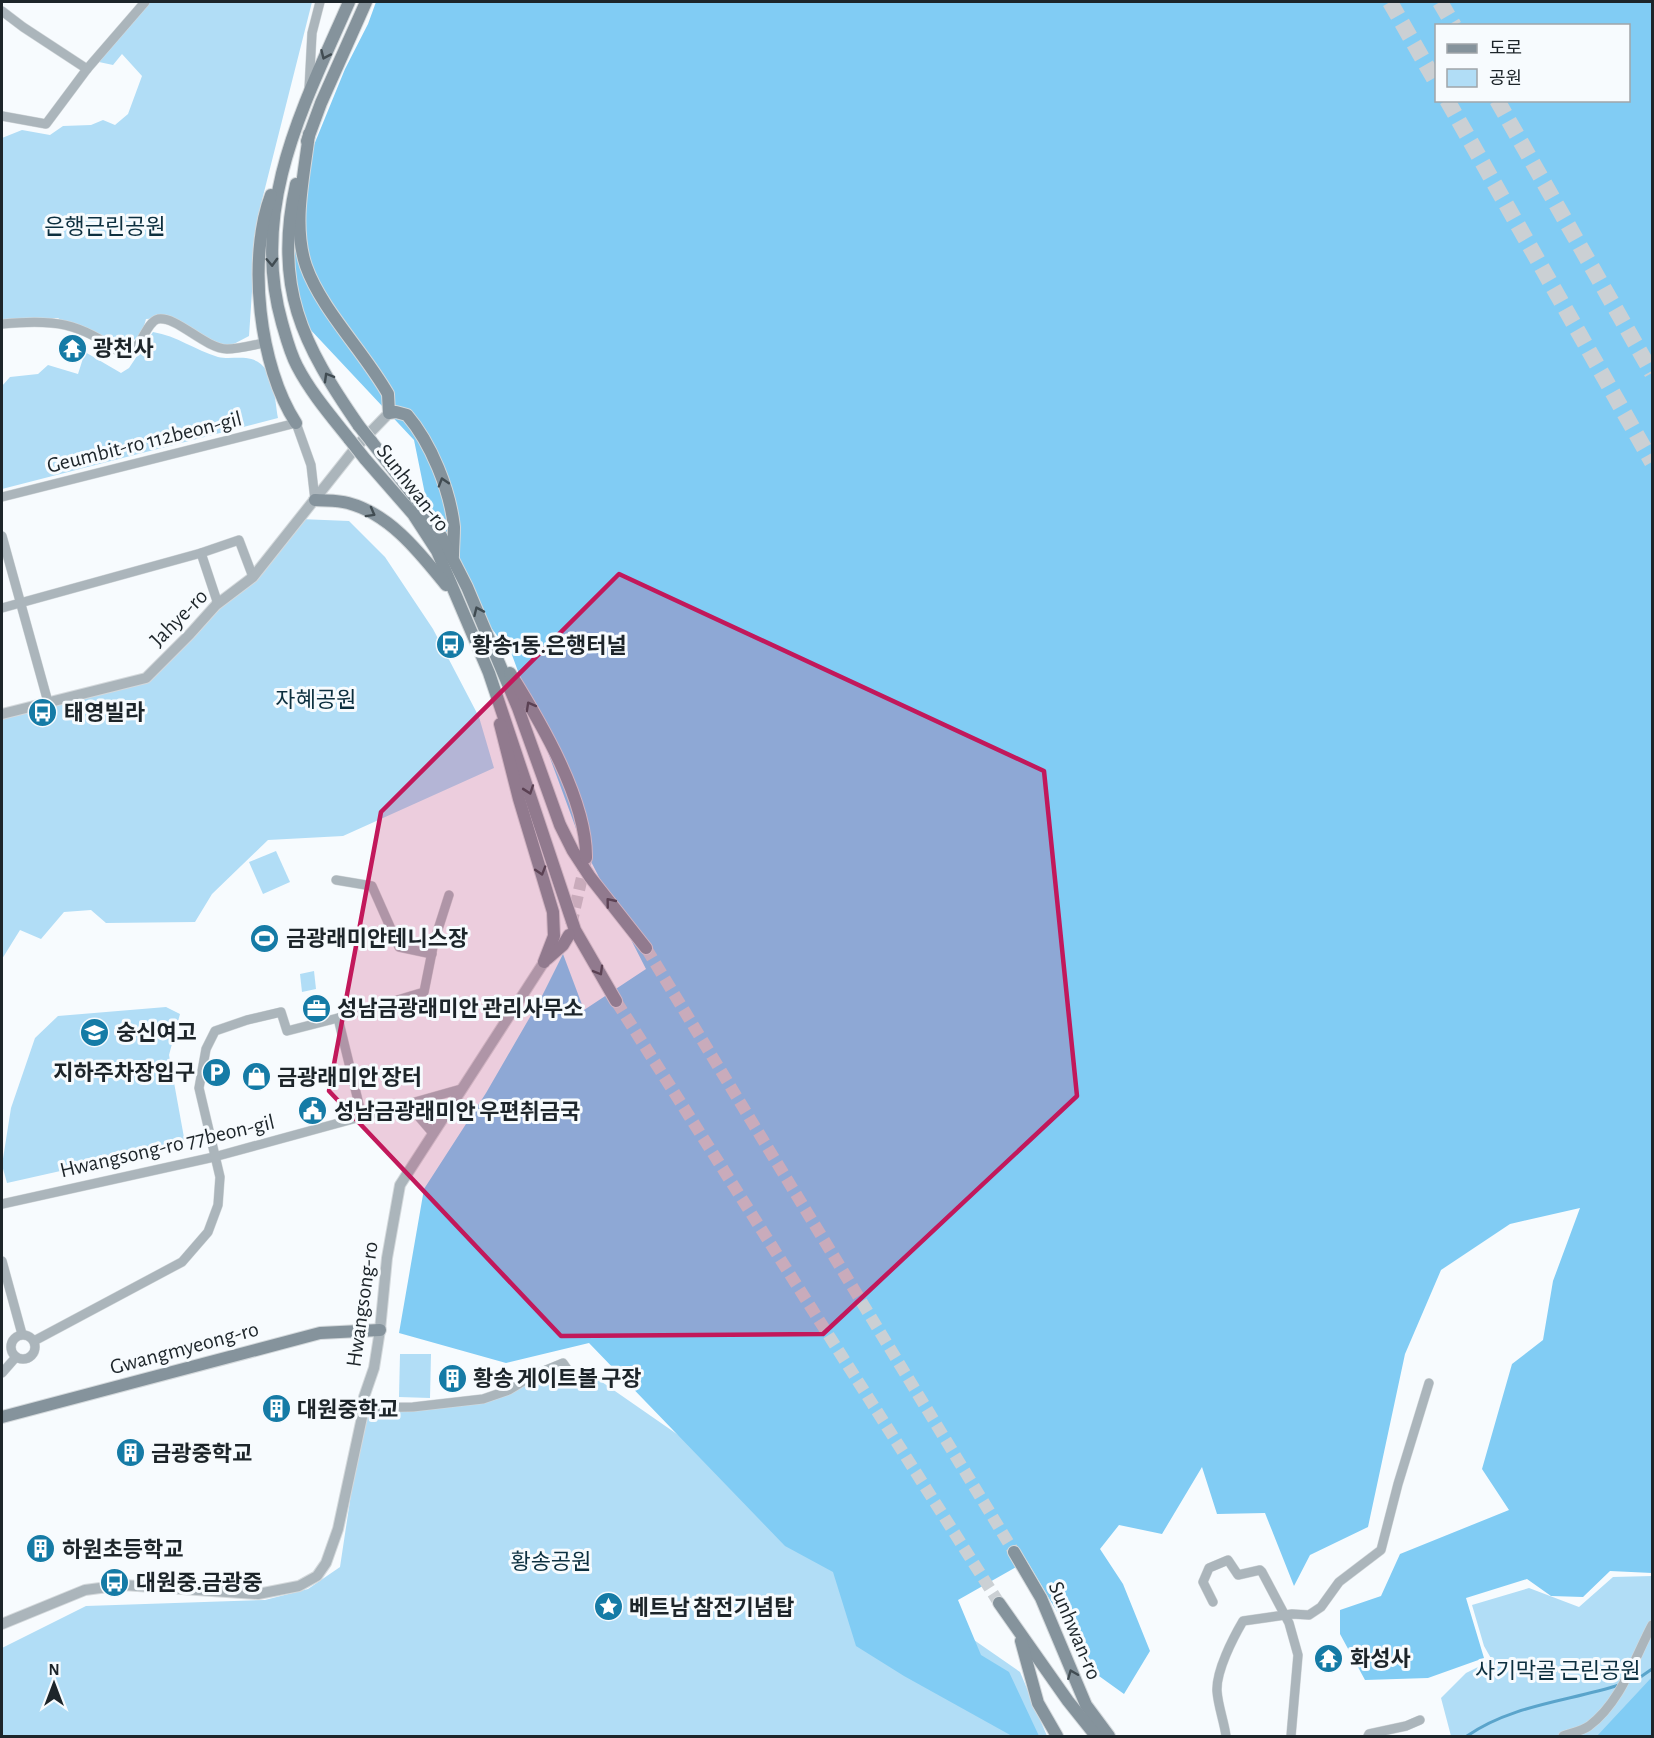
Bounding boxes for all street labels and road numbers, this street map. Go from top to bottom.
street label: Geumbit-ro 112beon-gil [45,407,244,477]
street label: Sunhwan-ro [372,440,454,535]
street label: Jahye-ro [146,585,212,651]
street label: Hwangsong-ro 77beon-gil [58,1111,277,1181]
street label: Hwangsong-ro [342,1240,382,1368]
street label: Gwangmyeong-ro [108,1318,261,1378]
street label: Sunhwan-ro [1045,1578,1106,1683]

